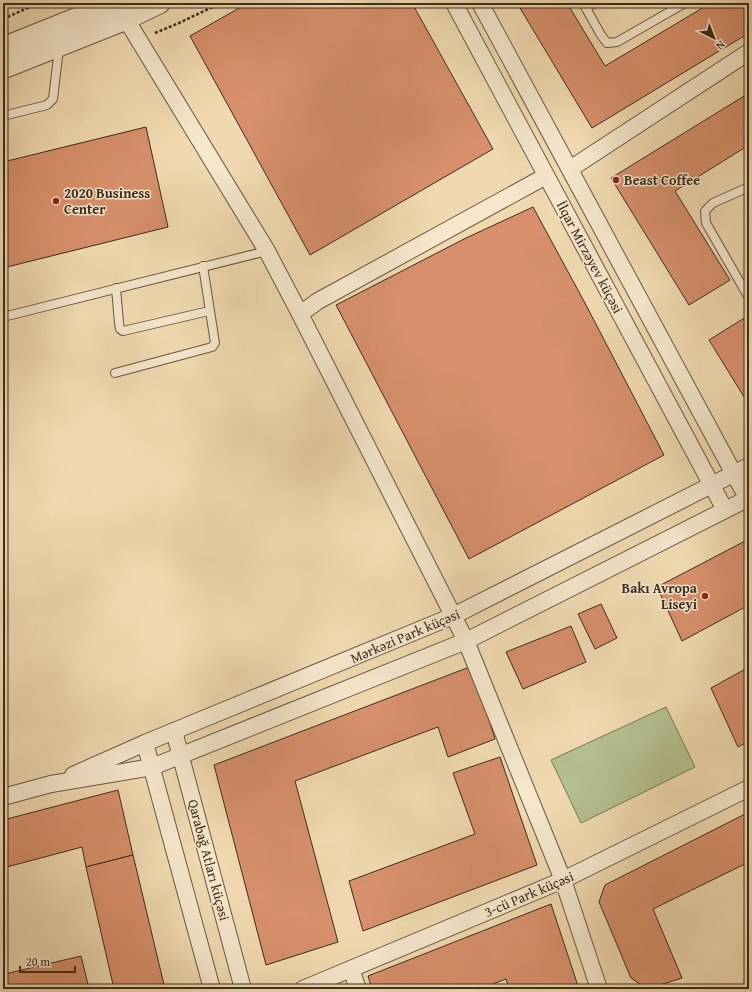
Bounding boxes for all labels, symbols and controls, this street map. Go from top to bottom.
north arrow [694,18,734,58]
text: N [712,37,729,54]
place label: Beast Coffee [624,170,700,190]
marker: Beast Coffee [611,175,621,185]
place label: 2020 Business Center [64,183,150,219]
marker: 2020 Business Center [51,196,61,206]
street label: İlqar Mirzəyev küçəsi [552,197,628,317]
place label: Bakı Avropa Liseyi [622,578,698,614]
marker: Bakı Avropa Liseyi [700,591,710,601]
street label: Mərkəzi Park küçəsi [347,604,463,668]
street label: Qarabağ Atları küçəsi [183,797,235,923]
street label: 3-cü Park küçəsi [481,866,577,922]
scale bar [20,948,75,974]
text: 20 m [26,953,50,970]

